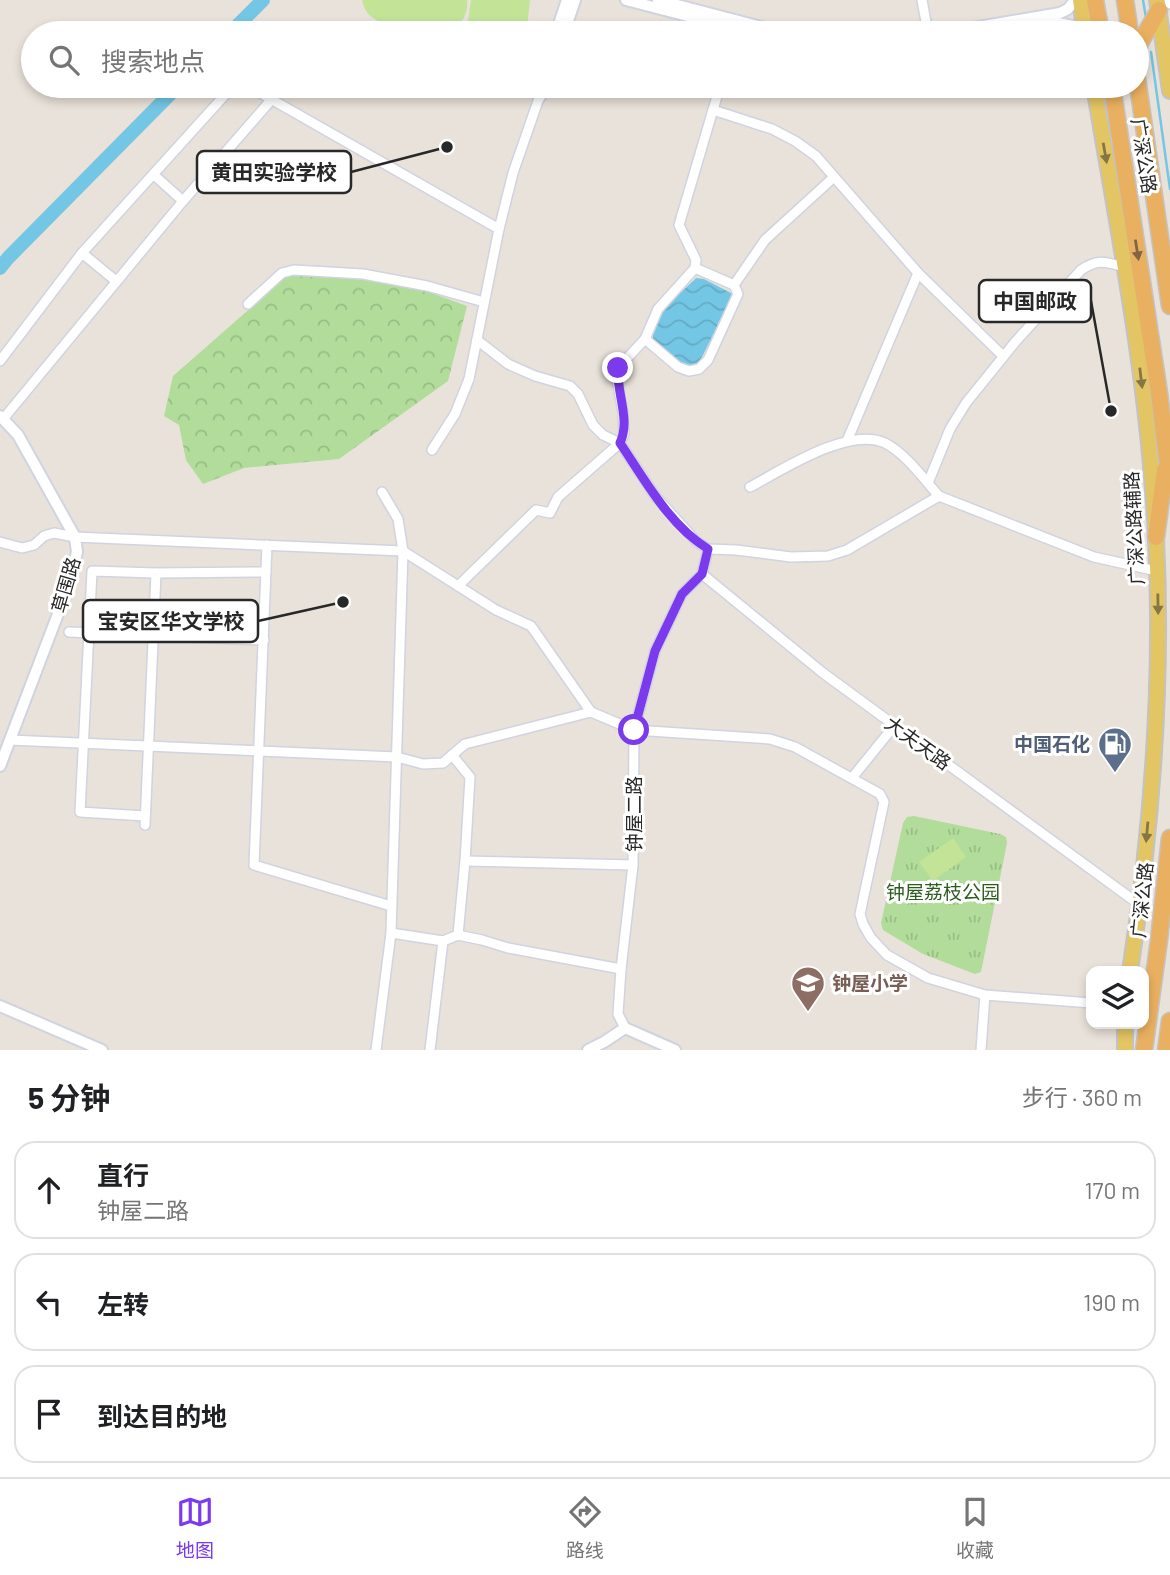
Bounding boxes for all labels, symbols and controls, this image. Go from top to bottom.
search box [21,21,1149,98]
icon: search [45,41,83,79]
text: 搜索地点 [101,45,205,76]
street label: 广深公路 [1127,117,1162,195]
one-way arrow [1100,142,1111,164]
callout: 黄田实验学校 [197,151,351,193]
text: 黄田实验学校 [211,159,337,184]
one-way arrow [1132,239,1143,261]
callout: 中国邮政 [979,280,1091,322]
text: 中国邮政 [993,288,1077,313]
route end [602,352,633,383]
one-way arrow [1135,367,1146,389]
street label: 广深公路辅路 [1119,470,1148,586]
street label: 草围路 [47,554,84,615]
one-way arrow [1152,594,1163,616]
callout: 宝安区华文学校 [83,600,258,642]
text: 宝安区华文学校 [98,608,245,633]
street label: 大夫天路 [881,711,956,774]
route start [618,714,649,745]
fuel station icon: 中国石化 [1096,725,1134,774]
place label: 中国石化 [1014,732,1090,755]
street label: 钟屋二路 [622,776,645,852]
one-way arrow [1141,821,1152,843]
street label: 广深公路 [1126,861,1157,939]
park label: 钟屋荔枝公园 [886,880,1000,903]
school or university icon: 钟屋小学 [789,964,827,1013]
map controls [1086,966,1149,1029]
button: layers [1086,966,1149,1029]
place label: 钟屋小学 [832,971,908,994]
text: 5 分钟 [28,1079,110,1115]
text: 步行 · 360 m [1022,1083,1142,1111]
text: 直行 [97,1159,149,1190]
icon: ahead [30,1171,68,1209]
text: 170 m [1084,1176,1140,1204]
text: 钟屋二路 [97,1196,189,1224]
icon: left [30,1283,68,1321]
text: 左转 [97,1288,149,1319]
text: 190 m [1083,1288,1140,1316]
icon: arrive [30,1395,68,1433]
text: 到达目的地 [97,1400,227,1431]
tab: 地图 [176,1493,214,1562]
tab: 路线 [566,1493,604,1562]
tab: 收藏 [956,1493,994,1562]

